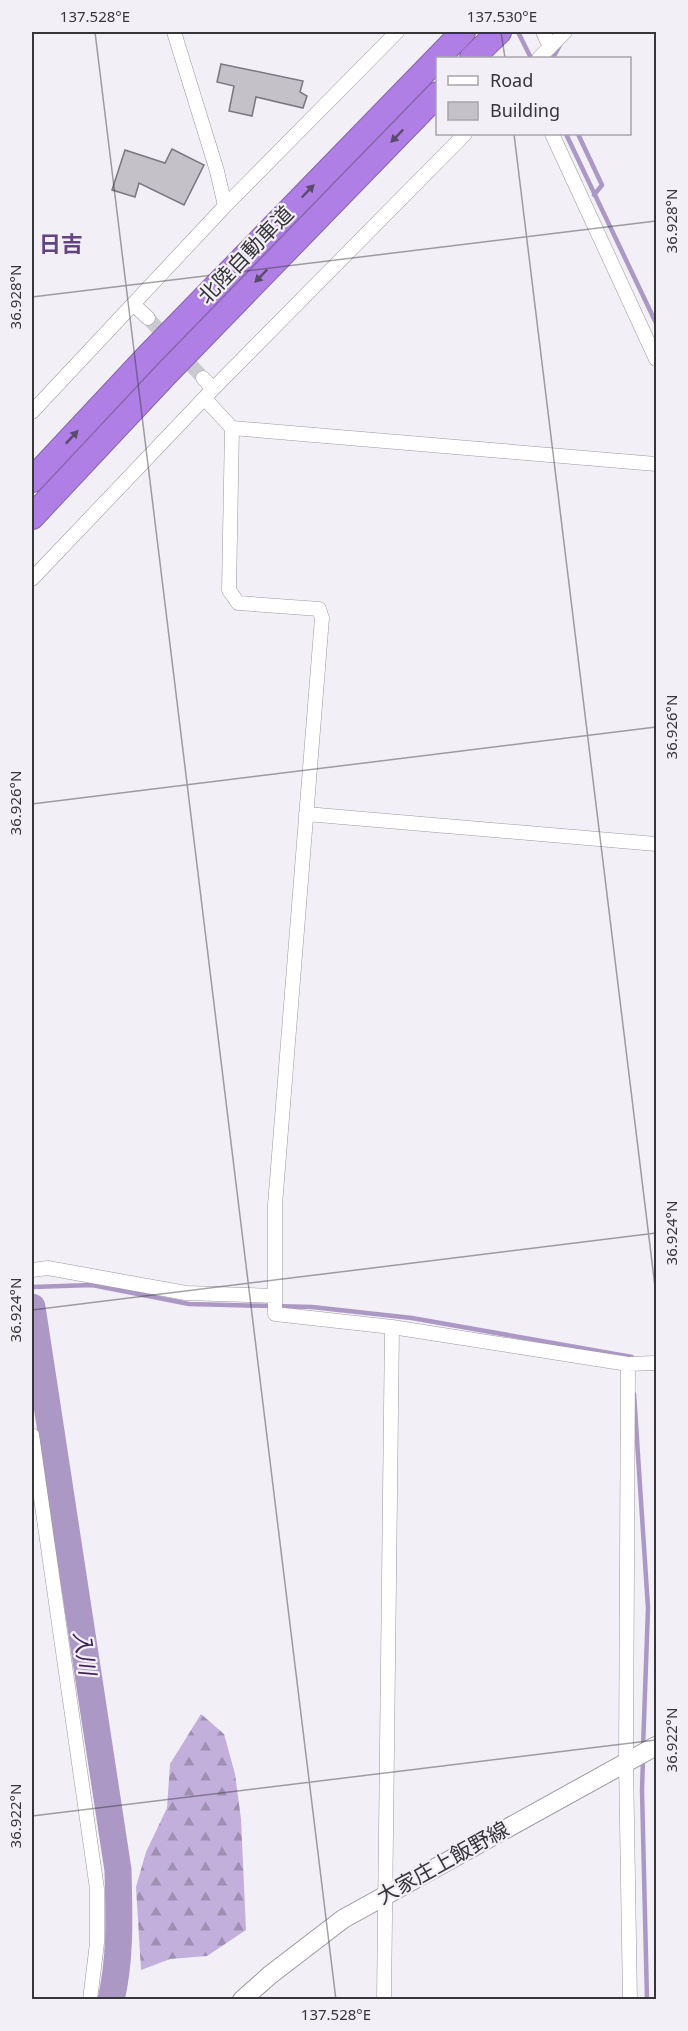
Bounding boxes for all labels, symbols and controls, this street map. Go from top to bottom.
text: 137.528°E [60,6,130,26]
text: 137.530°E [467,6,537,26]
legend [436,57,631,135]
text: Road [490,68,533,92]
text: Building [490,98,560,122]
one-way arrow [390,129,404,143]
one-way arrow [301,184,315,198]
text: 36.928°N [661,189,681,253]
street label: 北陸自動車道 [191,199,299,309]
district label: 日吉 [39,228,83,258]
text: 36.928°N [5,265,25,329]
one-way arrow [255,268,268,283]
one-way arrow [64,431,78,445]
text: 36.926°N [661,695,681,759]
text: 36.926°N [5,771,25,835]
text: 36.924°N [661,1201,681,1265]
text: 36.924°N [5,1278,25,1342]
water label: 入川 [68,1629,105,1679]
text: 36.922°N [661,1708,681,1772]
text: 36.922°N [5,1784,25,1848]
street label: 大家庄上飯野線 [371,1814,514,1910]
text: 137.528°E [301,2004,371,2024]

